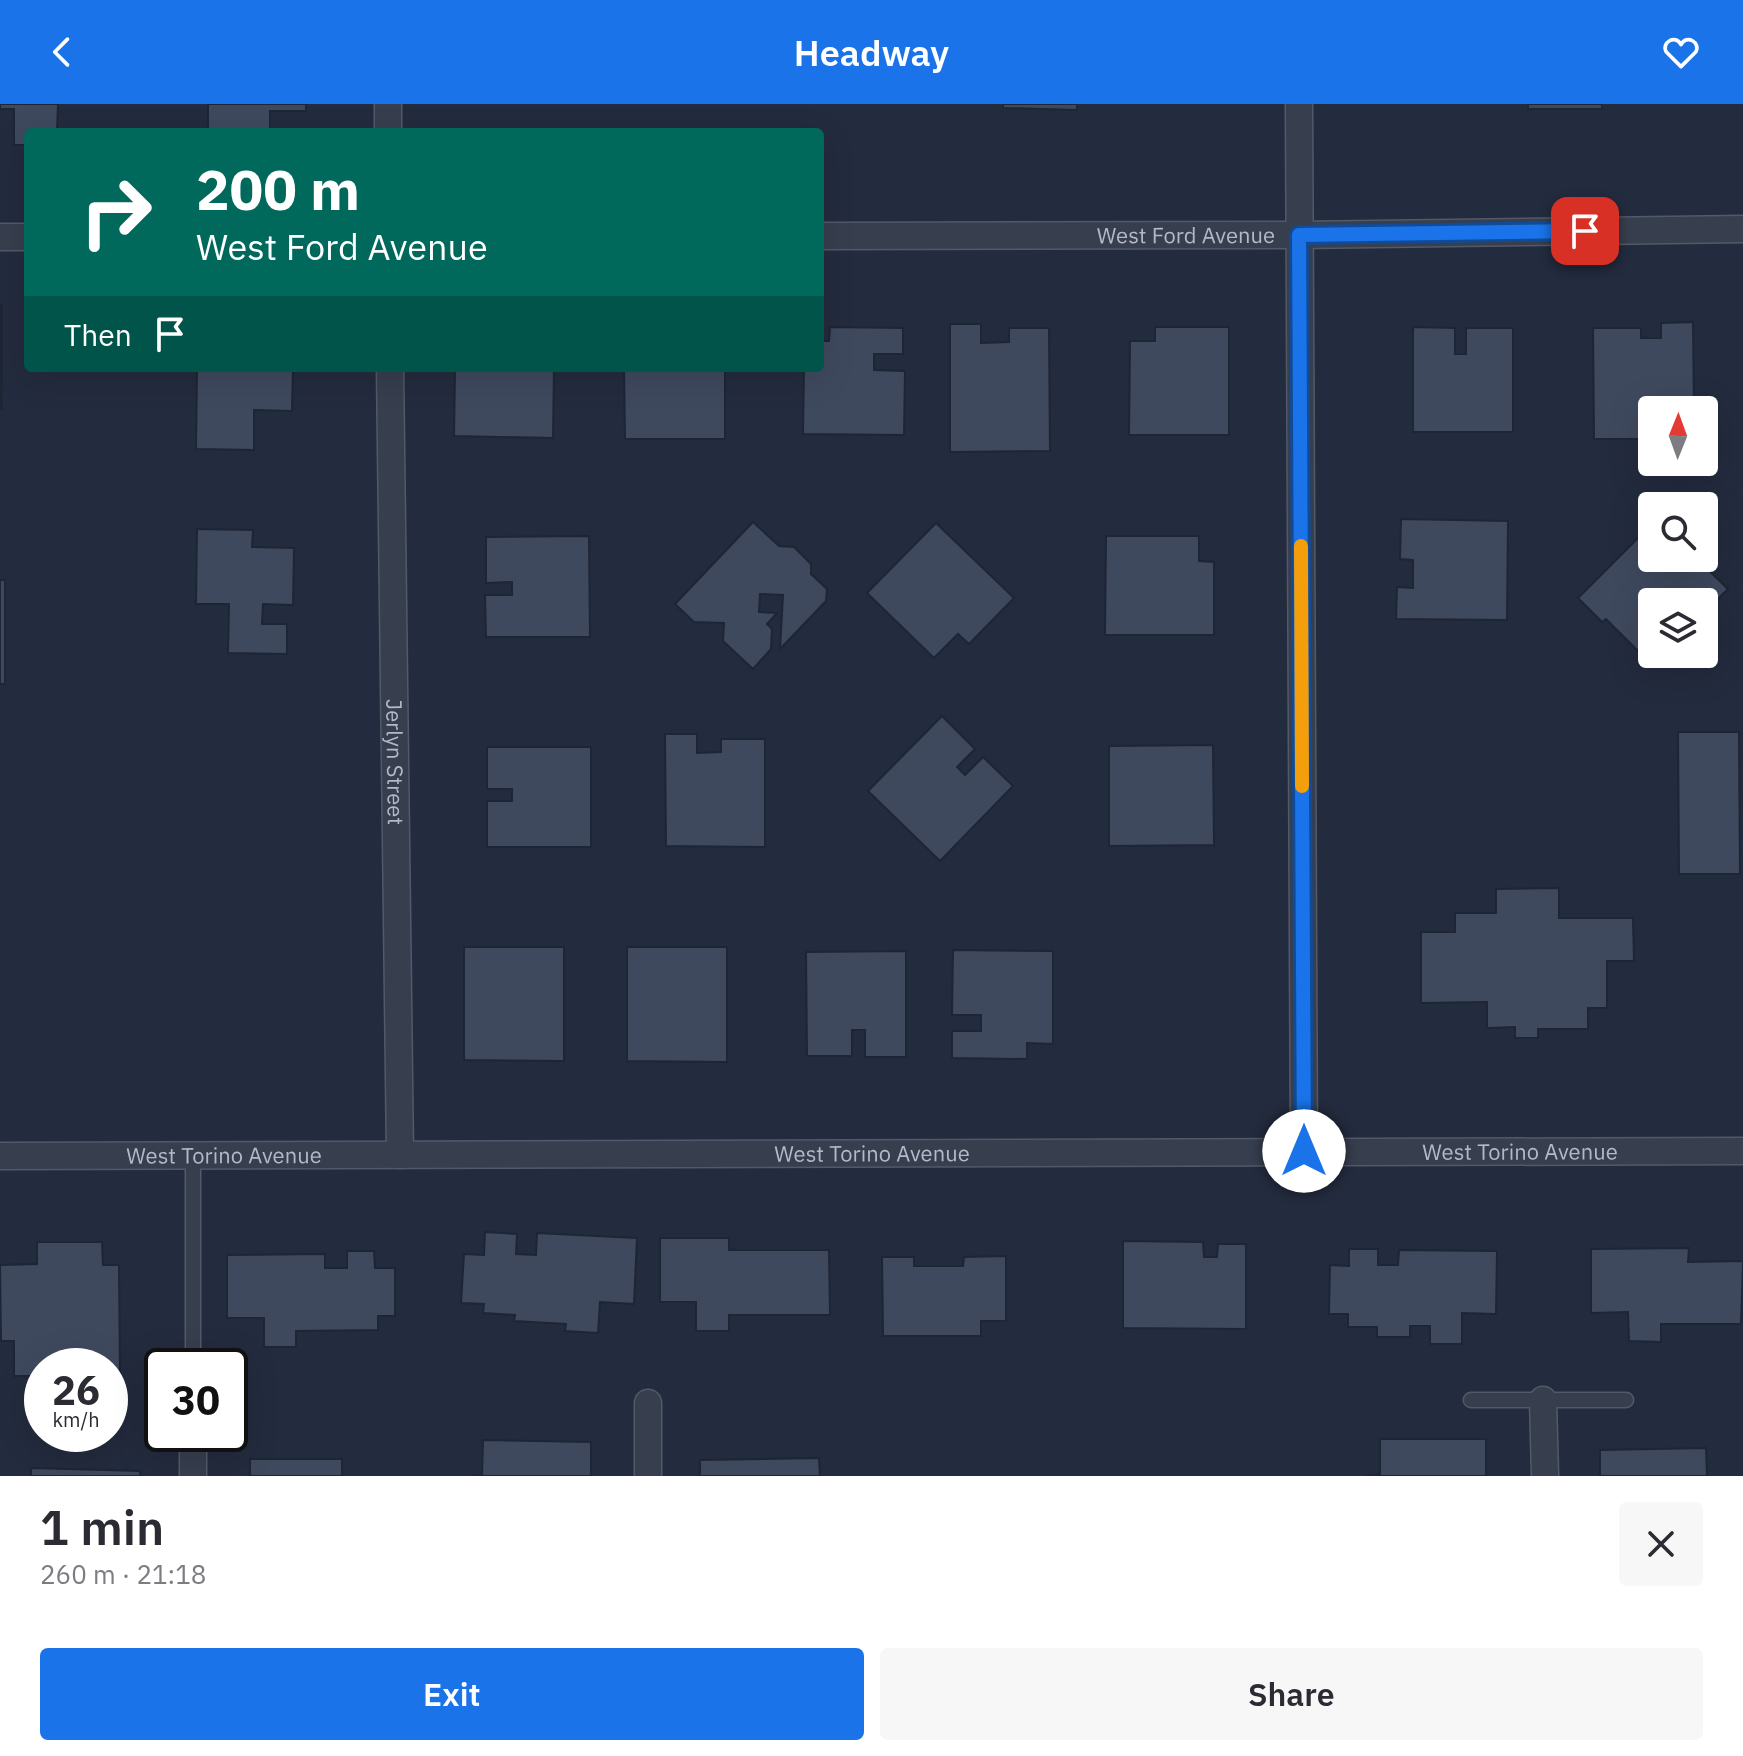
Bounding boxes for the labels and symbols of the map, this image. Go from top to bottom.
pin [1551,197,1619,265]
street label: West Ford Avenue [1097,220,1275,249]
north arrow [1638,396,1718,476]
street label: Jerlyn Street [380,699,411,825]
position arrow [1262,1109,1346,1193]
street label: West Torino Avenue [1422,1136,1618,1166]
street label: West Torino Avenue [774,1138,970,1168]
street label: West Torino Avenue [126,1140,322,1170]
speed limit sign: 30 [144,1348,248,1452]

